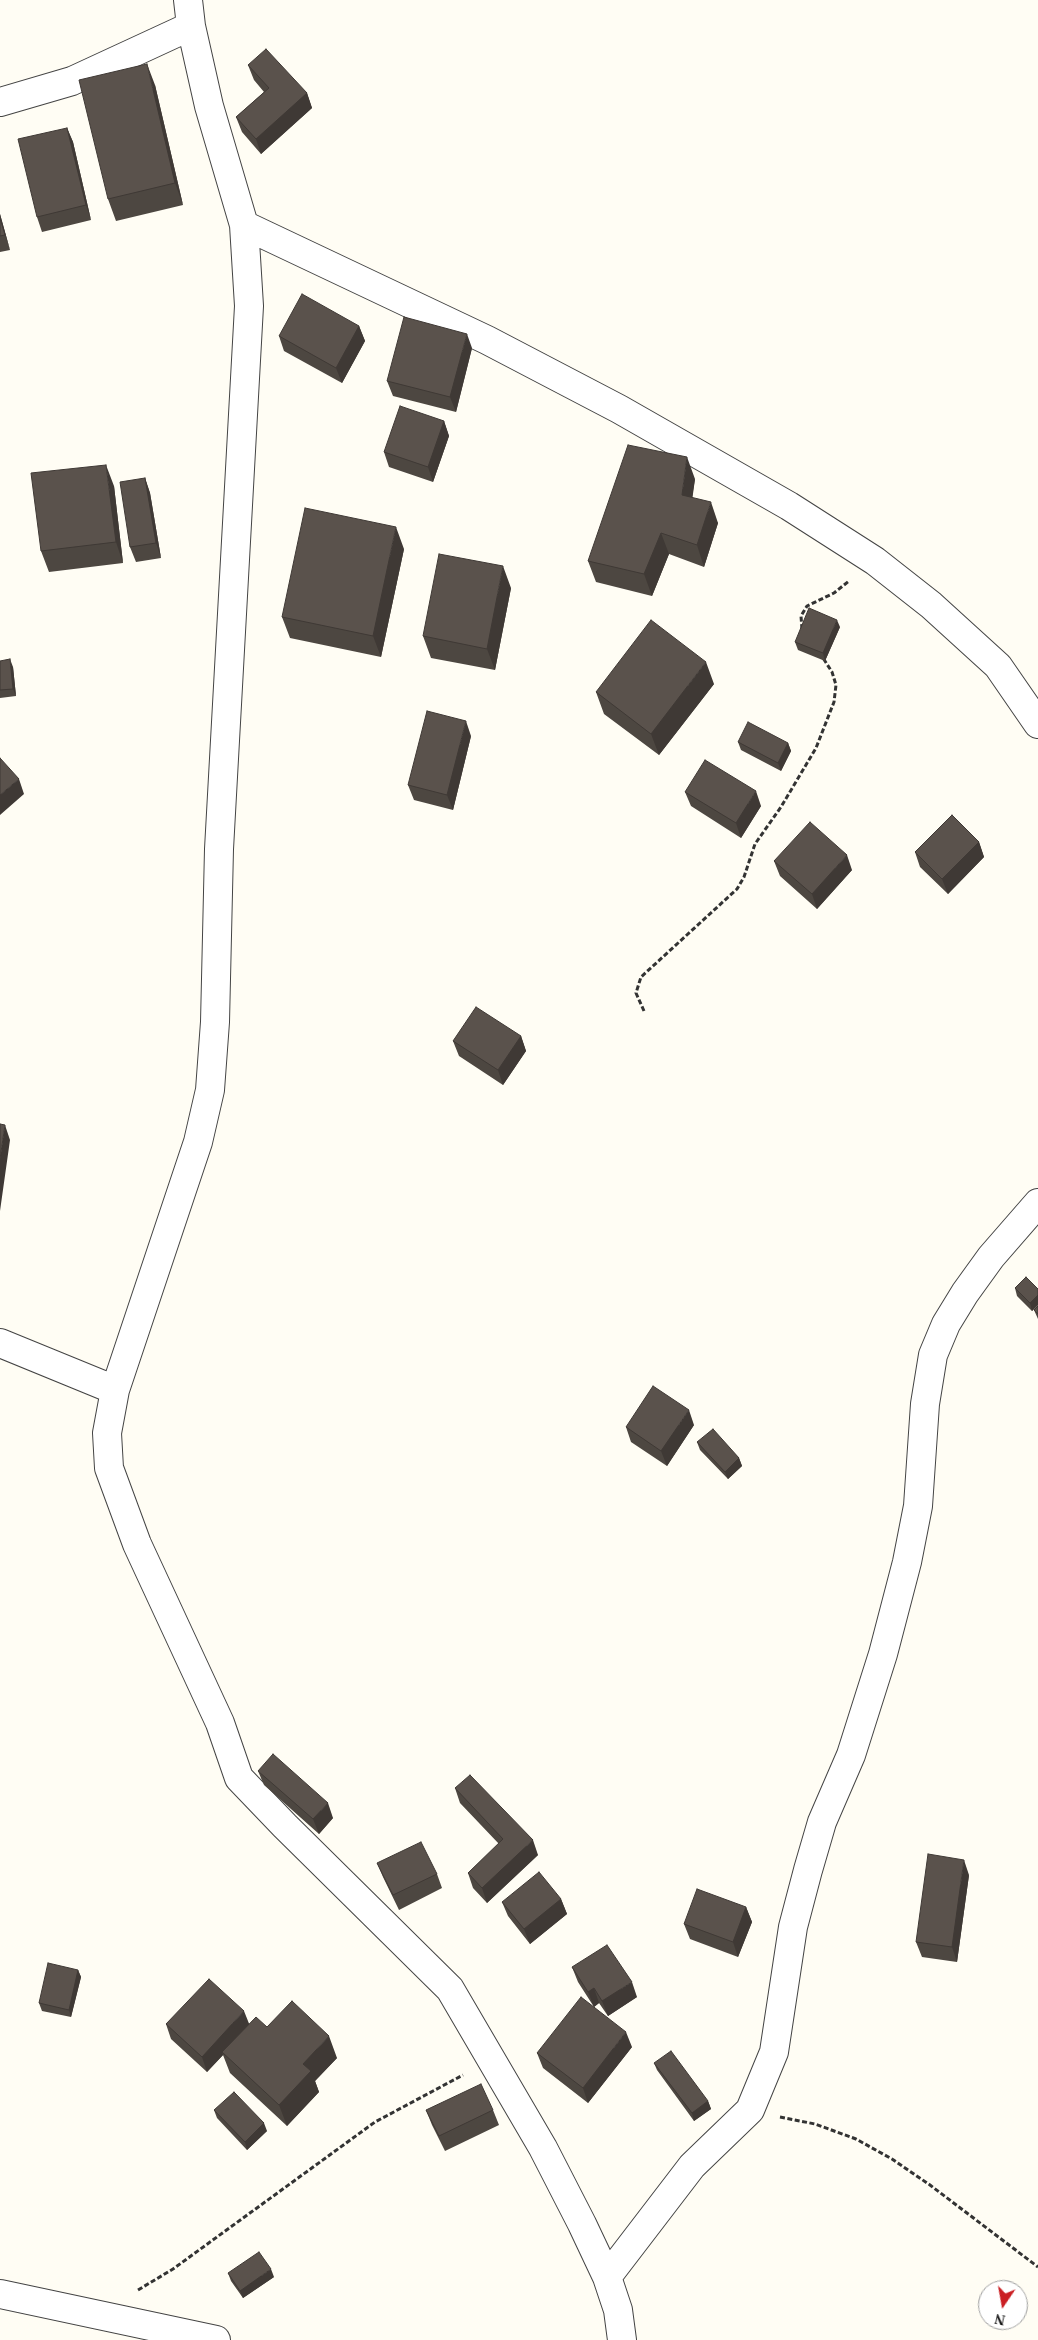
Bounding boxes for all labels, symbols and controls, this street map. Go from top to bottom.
north arrow [978,2280,1028,2330]
text: N [993,2311,1006,2328]

